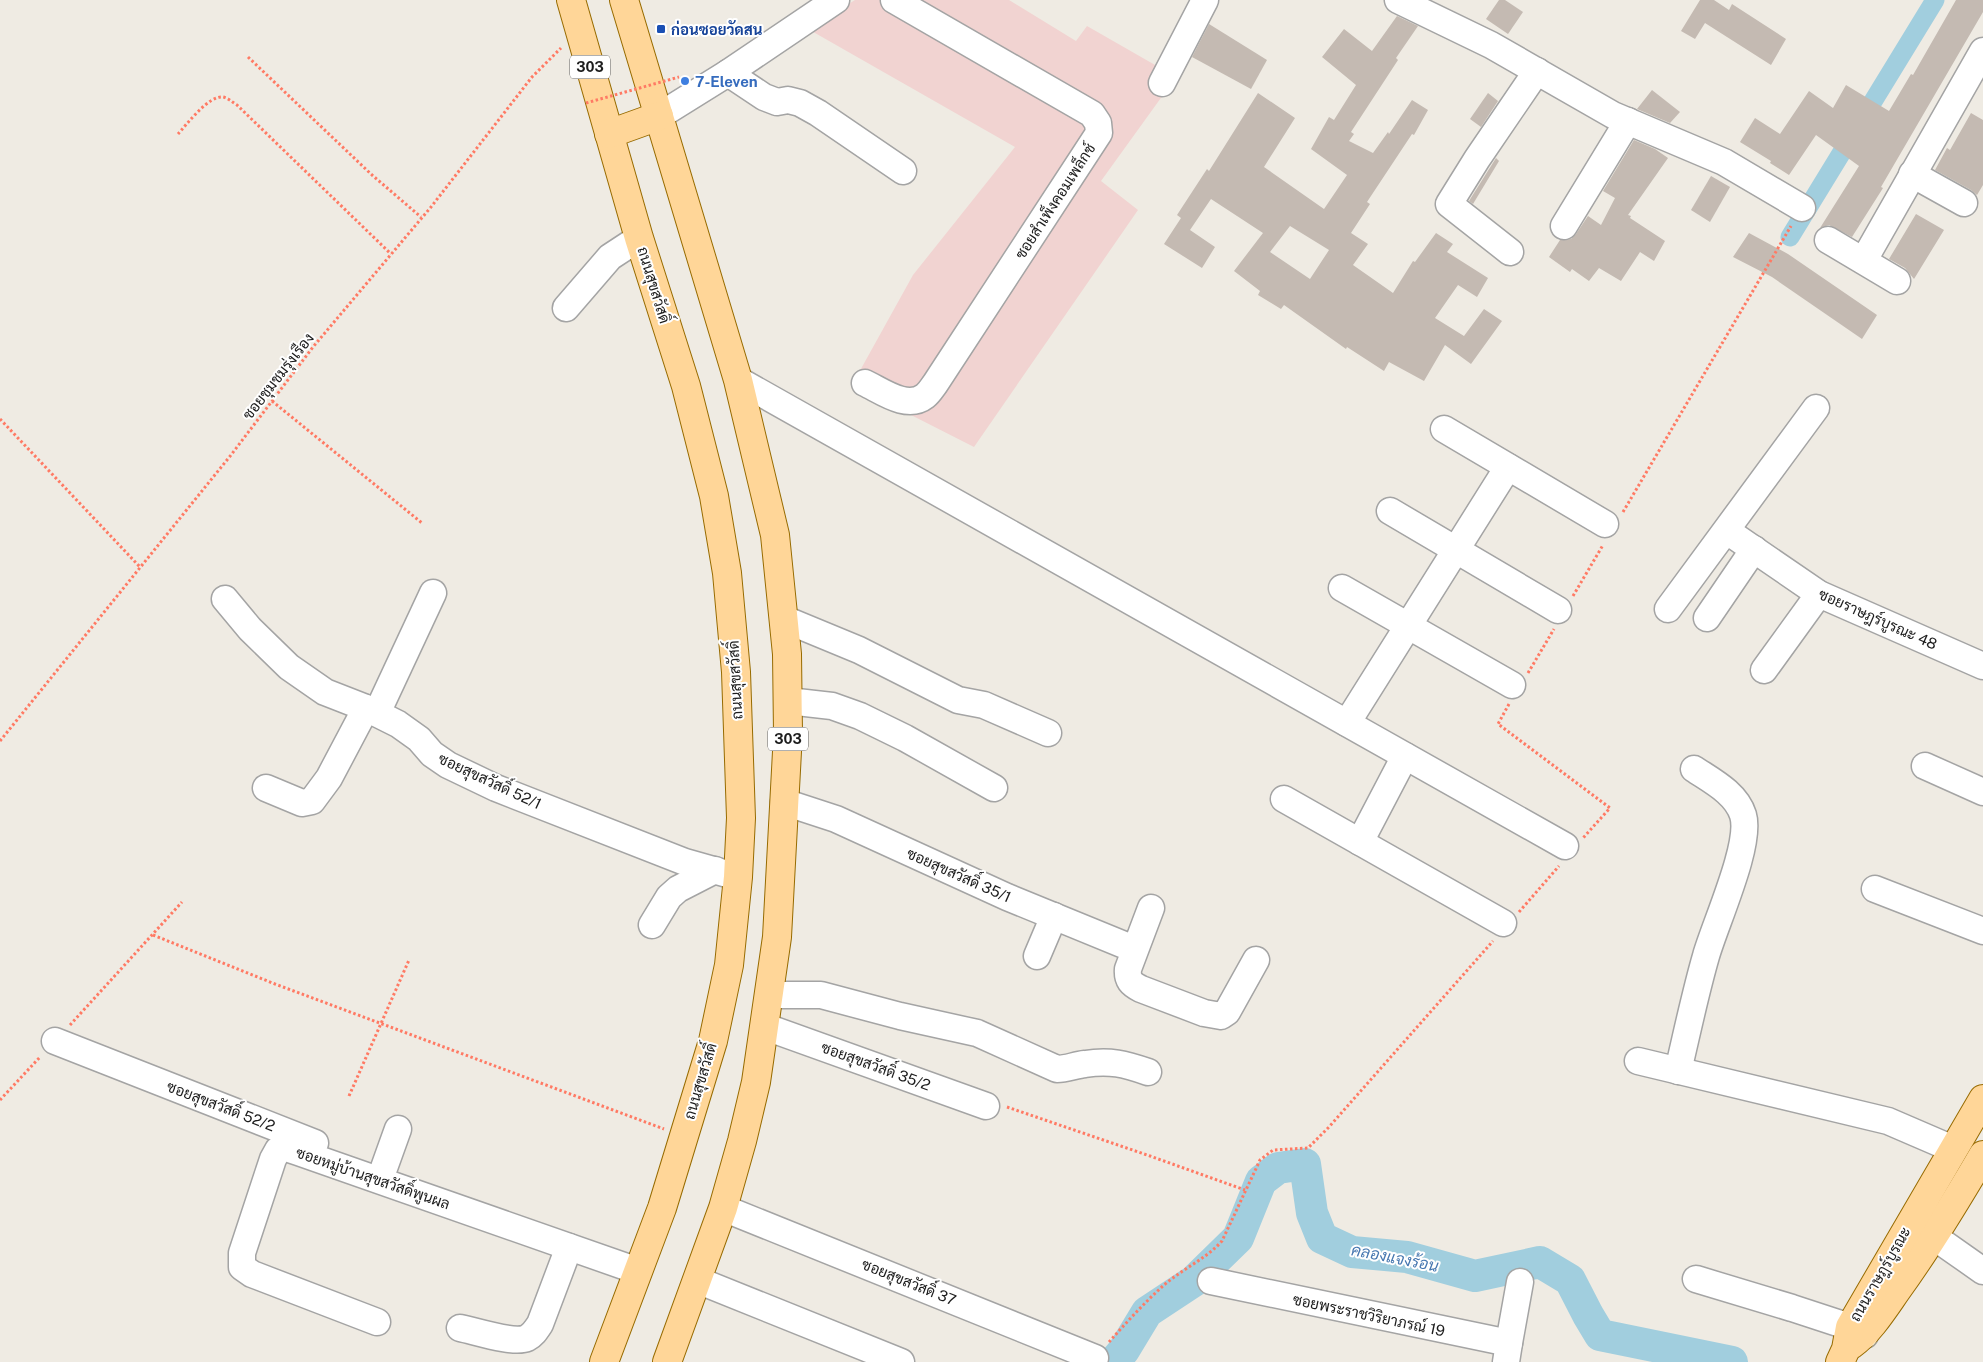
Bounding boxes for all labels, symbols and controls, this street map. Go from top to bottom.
place label: ก่อนซอยวัดสน [671,20,763,38]
marker: ก่อนซอยวัดสน [655,23,667,35]
road number: 303 [570,56,610,78]
place label: 7-Eleven [695,73,758,90]
marker: 7-Eleven [679,75,691,87]
street label: ซอยสำเพ็งคอมเพล็กซ์ [1010,139,1099,262]
street label: ถนนสุขสวัสดิ์ [631,243,680,326]
street label: ซอยชุมชมรุ่งเรือง [238,329,319,424]
street label: ซอยราษฎร์บูรณะ 48 [1815,584,1940,655]
street label: ถนนสุขสวัสดิ์ [718,640,749,720]
road number: 303 [768,728,808,751]
street label: ซอยสุขสวัสดิ์ 52/1 [434,744,547,815]
street label: ซอยสุขสวัสดิ์ 35/1 [903,839,1016,908]
street label: ซอยสุขสวัสดิ์ 35/2 [818,1032,935,1097]
street label: ถนนสุขสวัสดิ์ [674,1039,723,1122]
street label: ซอยสุขสวัสดิ์ 52/2 [163,1072,280,1137]
street label: ซอยหมู่บ้านสุขสวัสดิ์พูนผล [293,1138,454,1215]
street label: ถนนราษฎร์บูรณะ [1845,1223,1916,1325]
water label: คลองแจงร้อน [1350,1238,1441,1276]
street label: ซอยสุขสวัสดิ์ 37 [858,1250,961,1311]
street label: ซอยพระราชวิริยาภรณ์ 19 [1291,1290,1447,1339]

